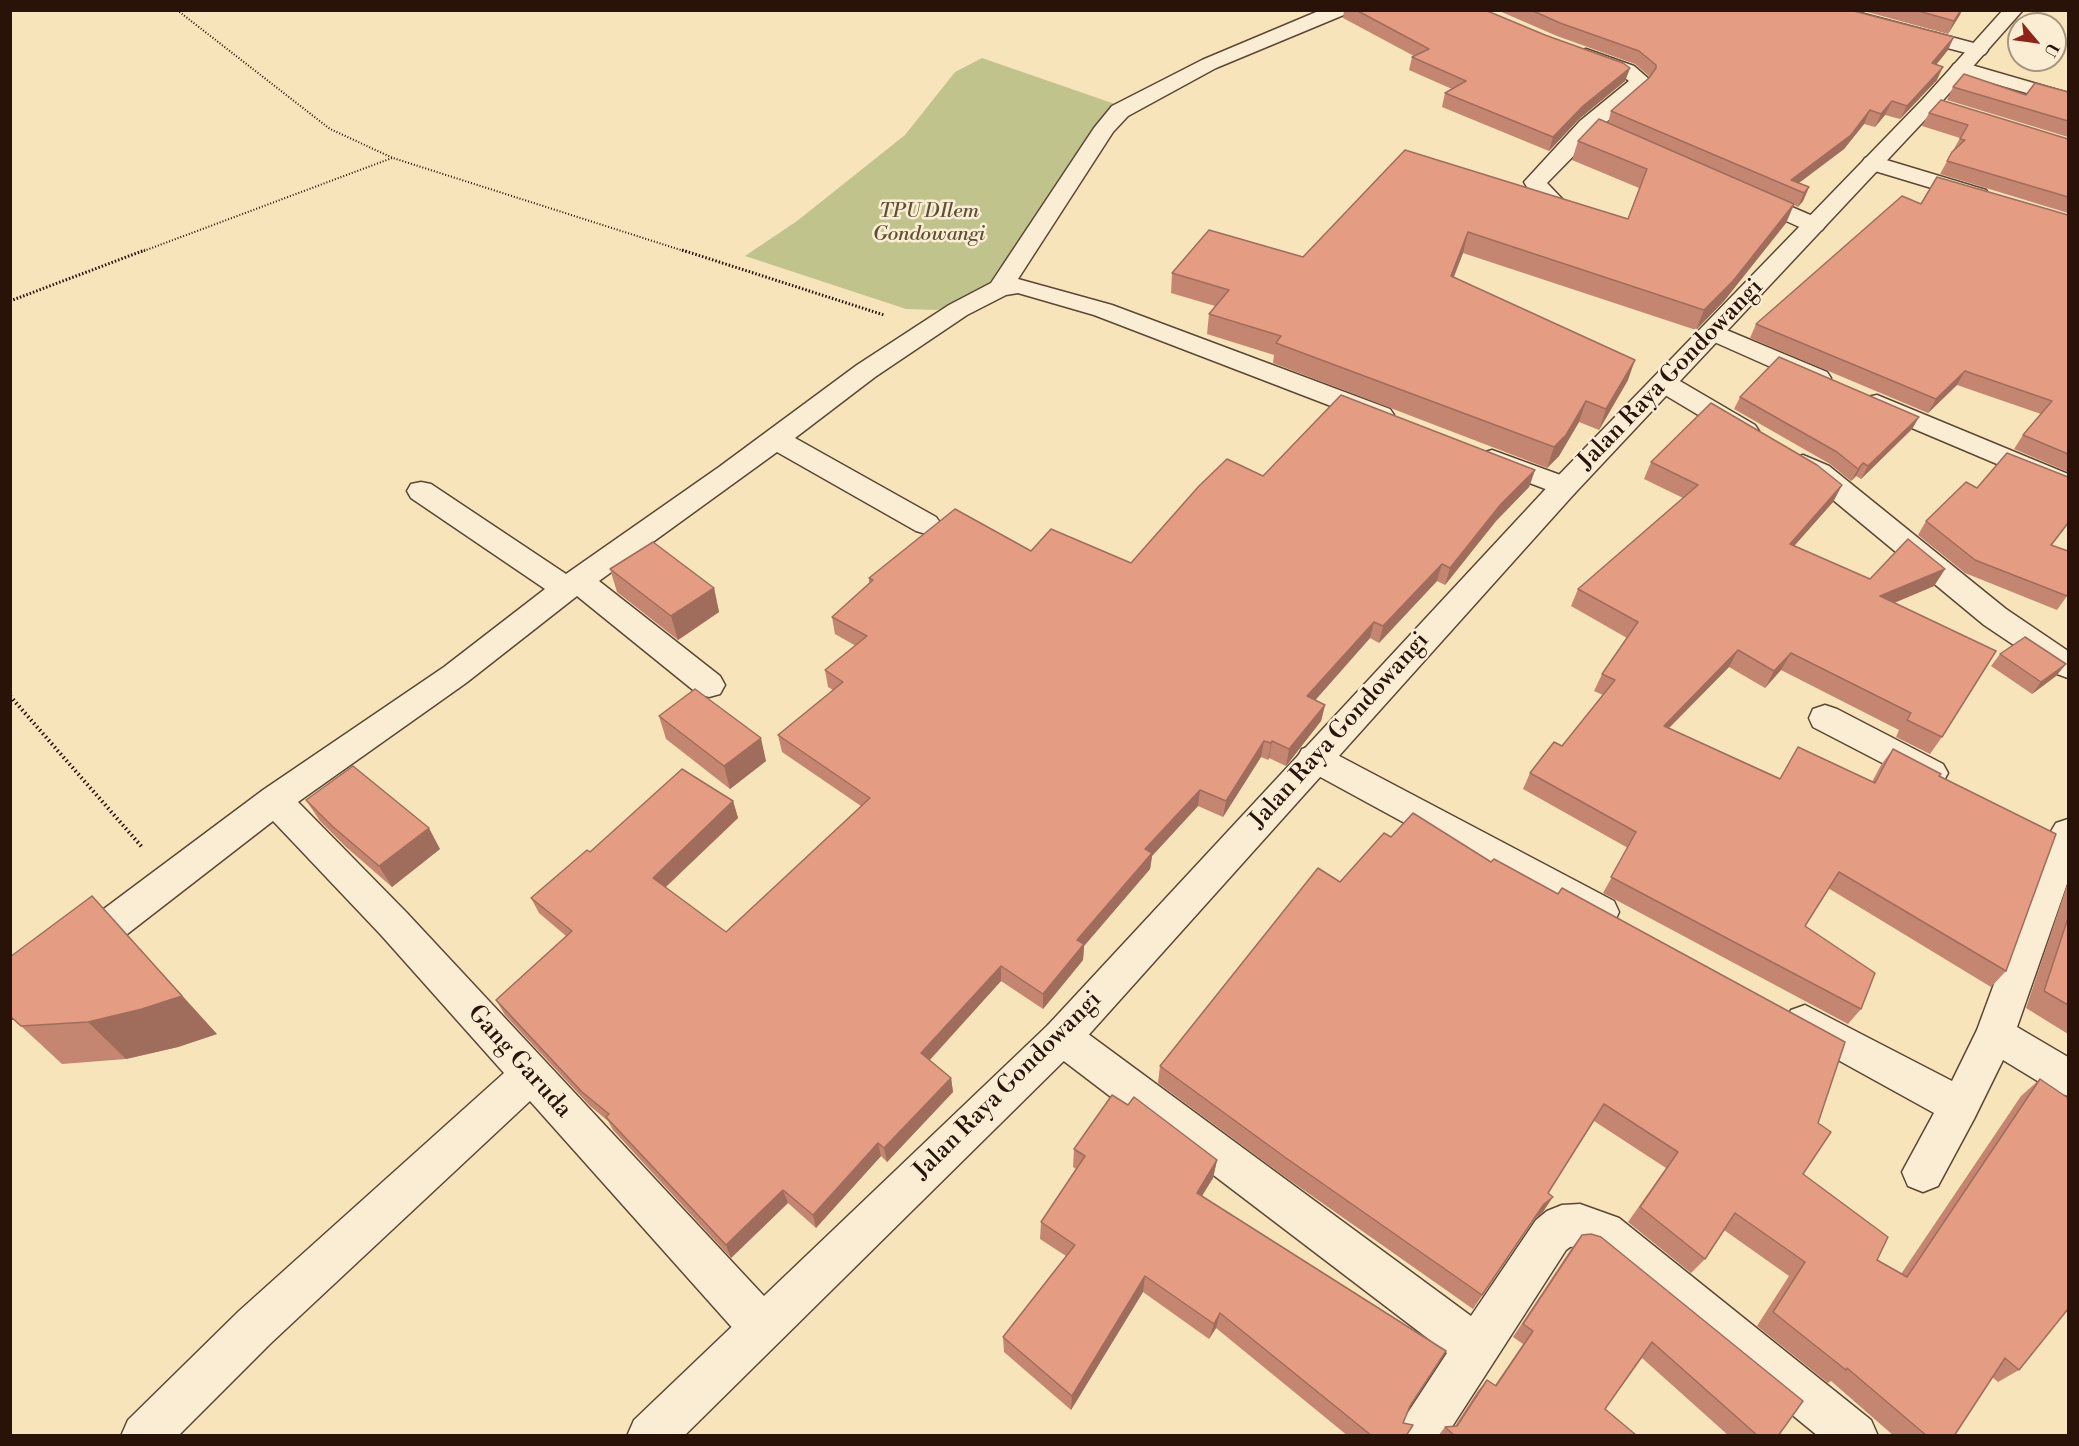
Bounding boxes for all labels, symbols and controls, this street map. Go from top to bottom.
north arrow [2007,12,2067,72]
text: U [2039,39,2063,60]
park label: TPU DIlem Gondowangi [873,200,985,247]
street label: Jalan Raya Gondowangi [1572,274,1770,476]
street label: Jalan Raya Gondowangi [1244,627,1436,835]
street label: Jalan Raya Gondowangi [908,986,1108,1186]
street label: Gang Garuda [461,1000,577,1124]

